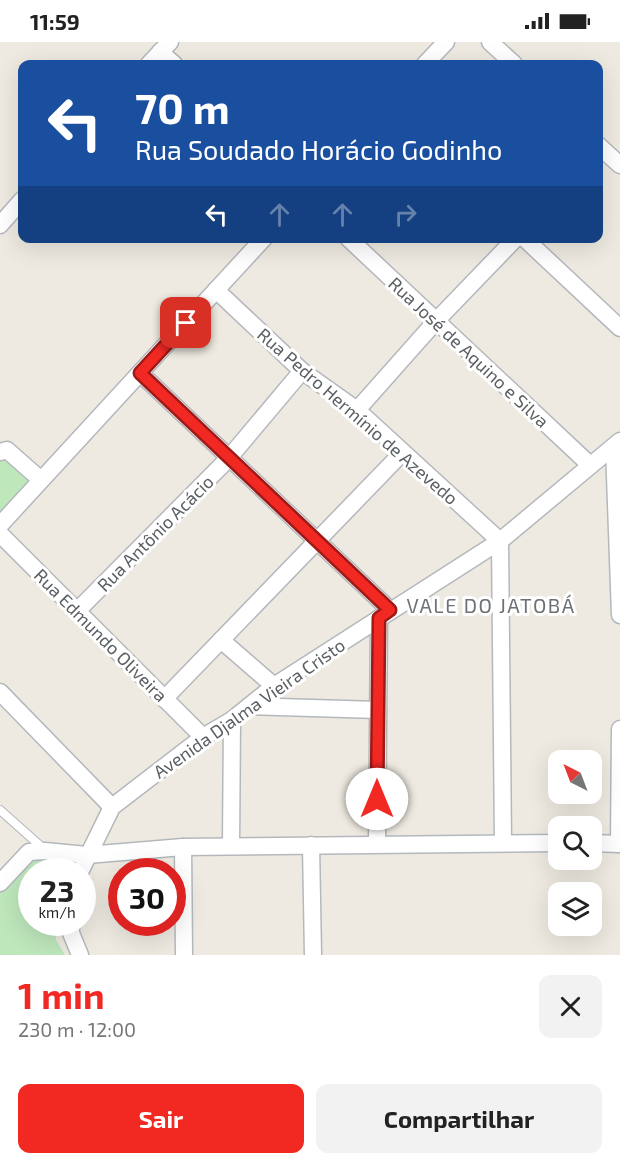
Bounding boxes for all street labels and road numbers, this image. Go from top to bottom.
street label: Rua José de Aquino e Silva [384,272,554,432]
street label: Rua Pedro Hermínio de Azevedo [253,323,463,509]
street label: Rua Antônio Acácio [92,470,218,596]
street label: Rua Edmundo Oliveira [30,564,172,706]
street label: Avenida Djalma Vieira Cristo [149,633,349,783]

